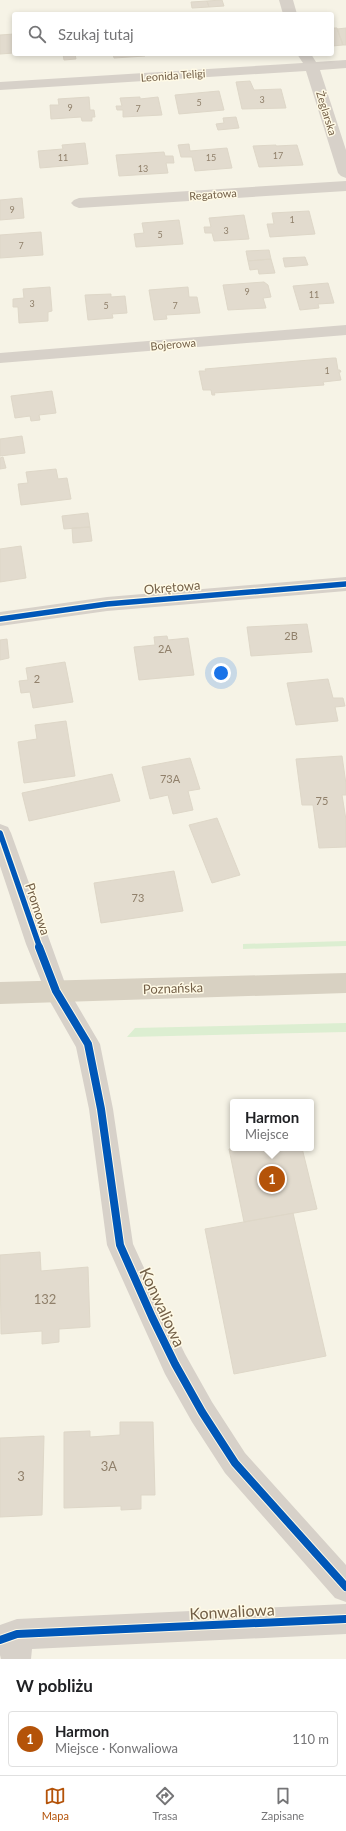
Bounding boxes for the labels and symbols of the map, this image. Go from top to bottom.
street label: Leonida Teligi [140,66,206,84]
street label: Żeglarska [314,89,340,137]
house number: 3 [259,94,265,105]
house number: 5 [196,97,202,108]
house number: 9 [67,102,73,113]
house number: 7 [135,103,141,114]
house number: 17 [273,150,283,161]
house number: 11 [58,152,68,163]
house number: 15 [206,152,216,163]
house number: 13 [138,163,148,174]
street label: Regatowa [189,186,237,202]
house number: 9 [9,204,15,215]
house number: 1 [289,214,295,225]
house number: 3 [223,225,229,236]
house number: 5 [157,229,163,240]
house number: 7 [18,240,24,251]
house number: 9 [244,286,250,297]
house number: 11 [309,289,319,300]
house number: 3 [29,298,35,309]
house number: 5 [103,300,109,311]
house number: 7 [172,300,178,311]
street label: Bojerowa [150,336,196,352]
house number: 1 [324,365,330,376]
street label: Okrętowa [143,577,201,597]
house number: 2B [284,629,298,642]
house number: 2A [158,642,172,655]
your location [211,663,231,683]
house number: 2 [34,672,40,685]
house number: 73A [160,772,181,785]
house number: 75 [316,794,328,807]
street label: Promowa [22,881,54,937]
house number: 73 [132,891,144,904]
street label: Poznańska [143,979,203,997]
pin: 1 [259,1164,285,1194]
street label: Konwaliowa [136,1264,190,1350]
house number: 132 [34,1291,56,1307]
house number: 3A [101,1458,117,1474]
house number: 3 [17,1468,25,1484]
street label: Konwaliowa [189,1599,275,1623]

